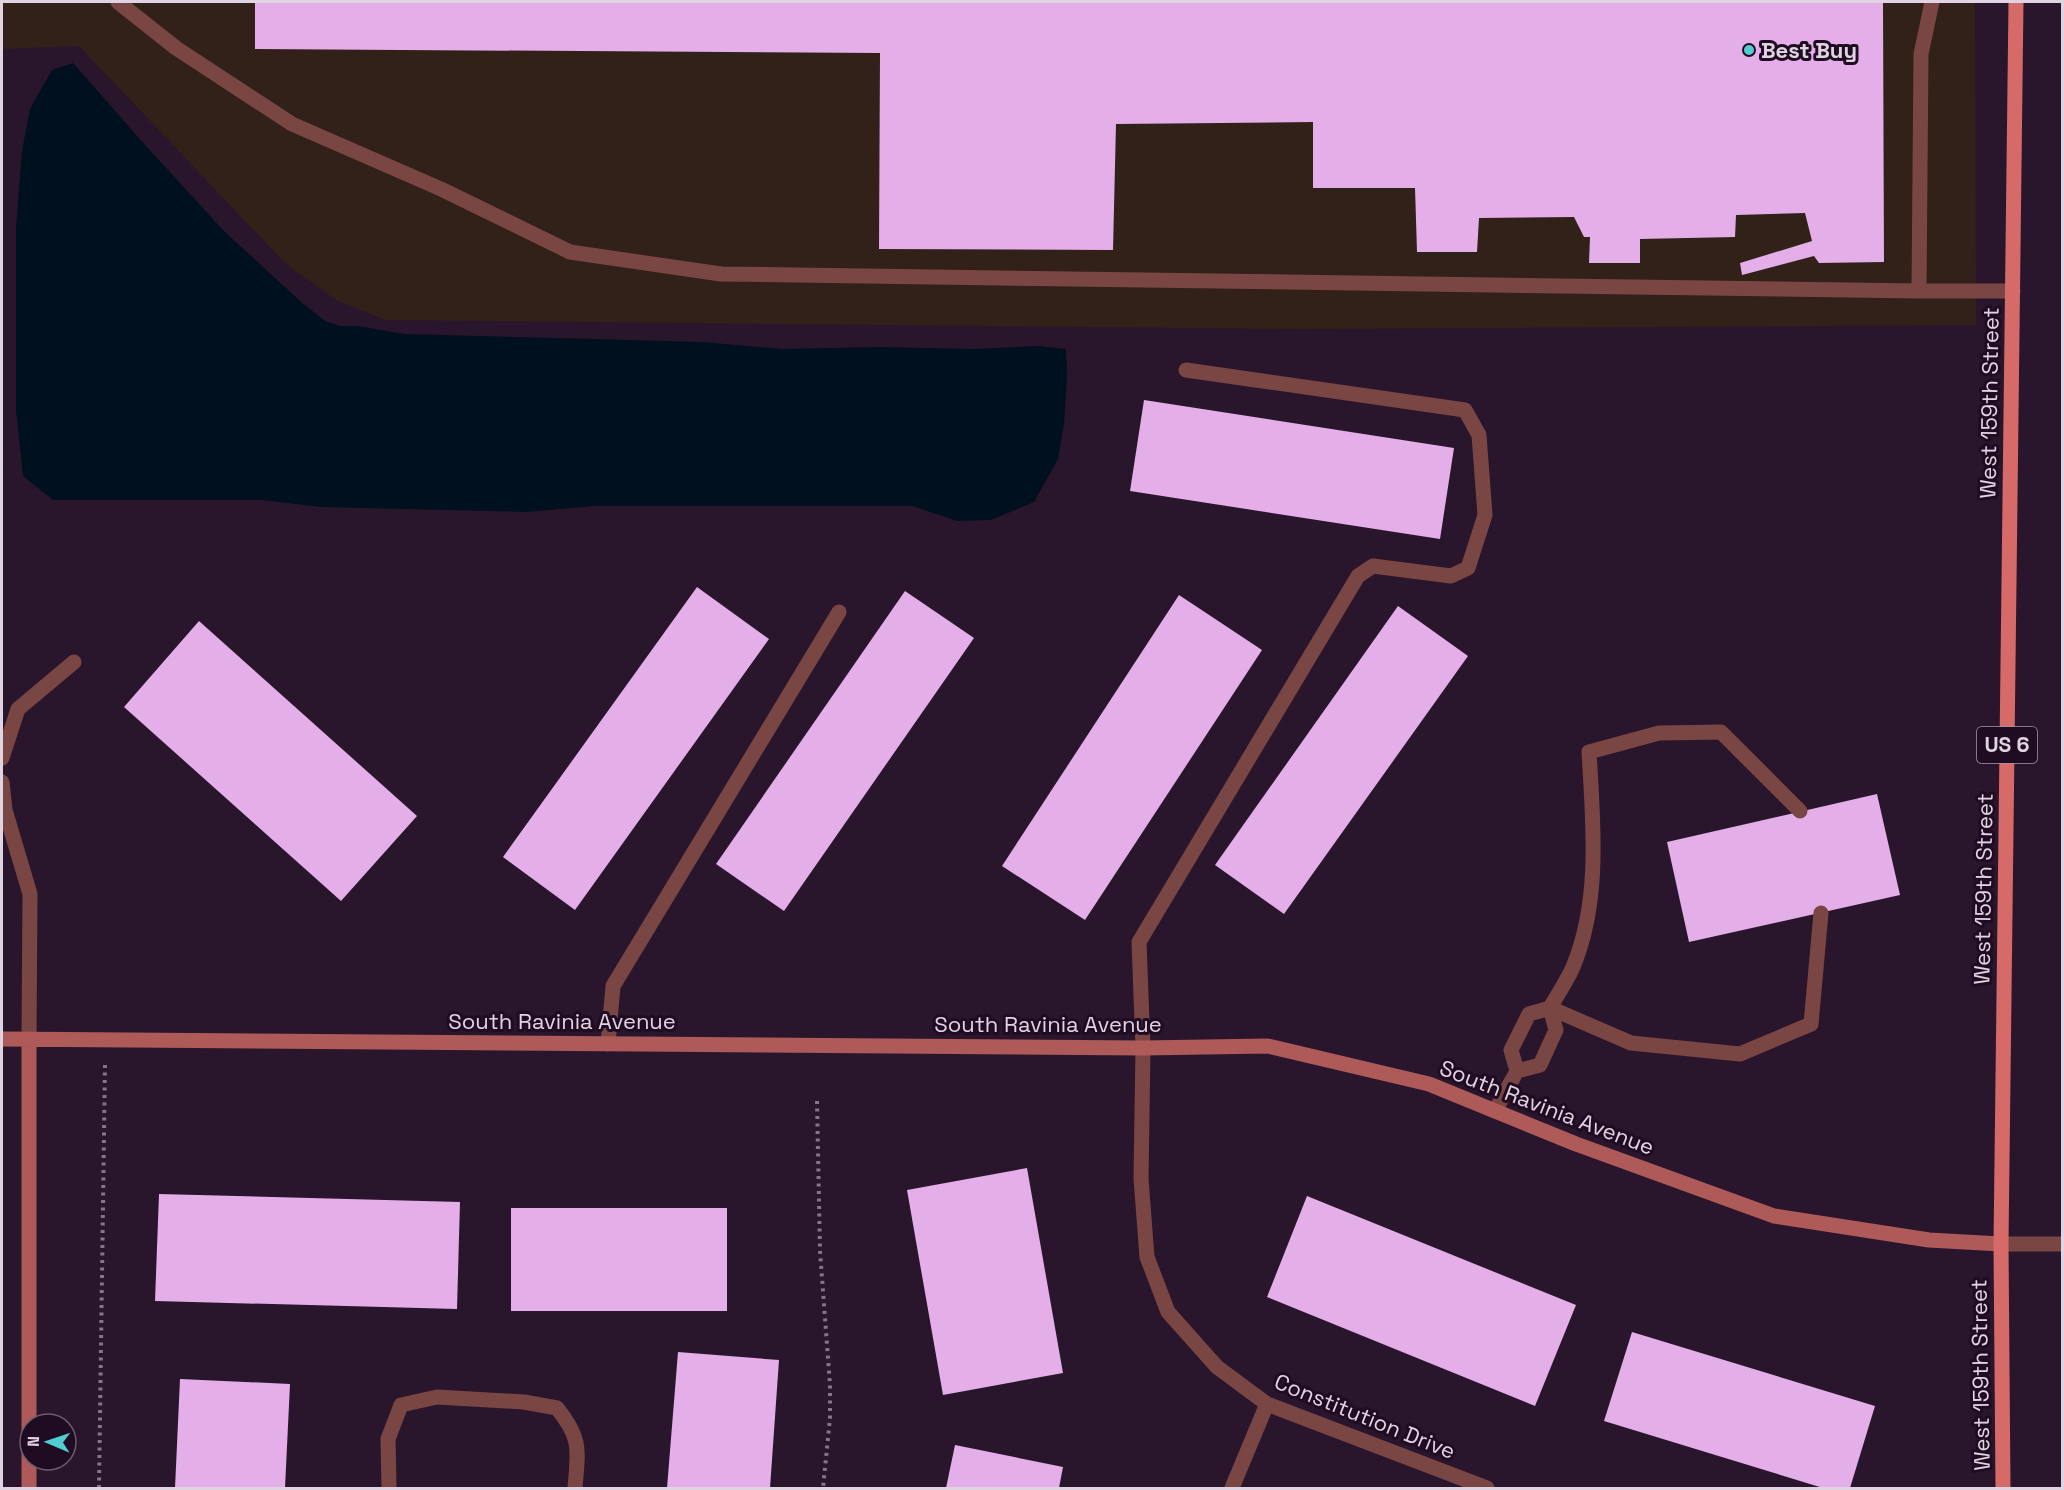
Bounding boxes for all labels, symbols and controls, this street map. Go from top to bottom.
place label: Best Buy [1761,36,1857,64]
marker: Best Buy [1742,43,1756,57]
street label: West 159th Street [1973,307,2005,499]
road number: US 6 [1977,727,2037,763]
street label: West 159th Street [1967,793,1999,985]
street label: South Ravinia Avenue [448,1007,676,1035]
street label: South Ravinia Avenue [934,1010,1162,1038]
street label: South Ravinia Avenue [1436,1053,1658,1161]
street label: West 159th Street [1964,1279,1996,1471]
street label: Constitution Drive [1270,1367,1460,1465]
north arrow [18,1412,78,1472]
text: N [23,1436,44,1447]

